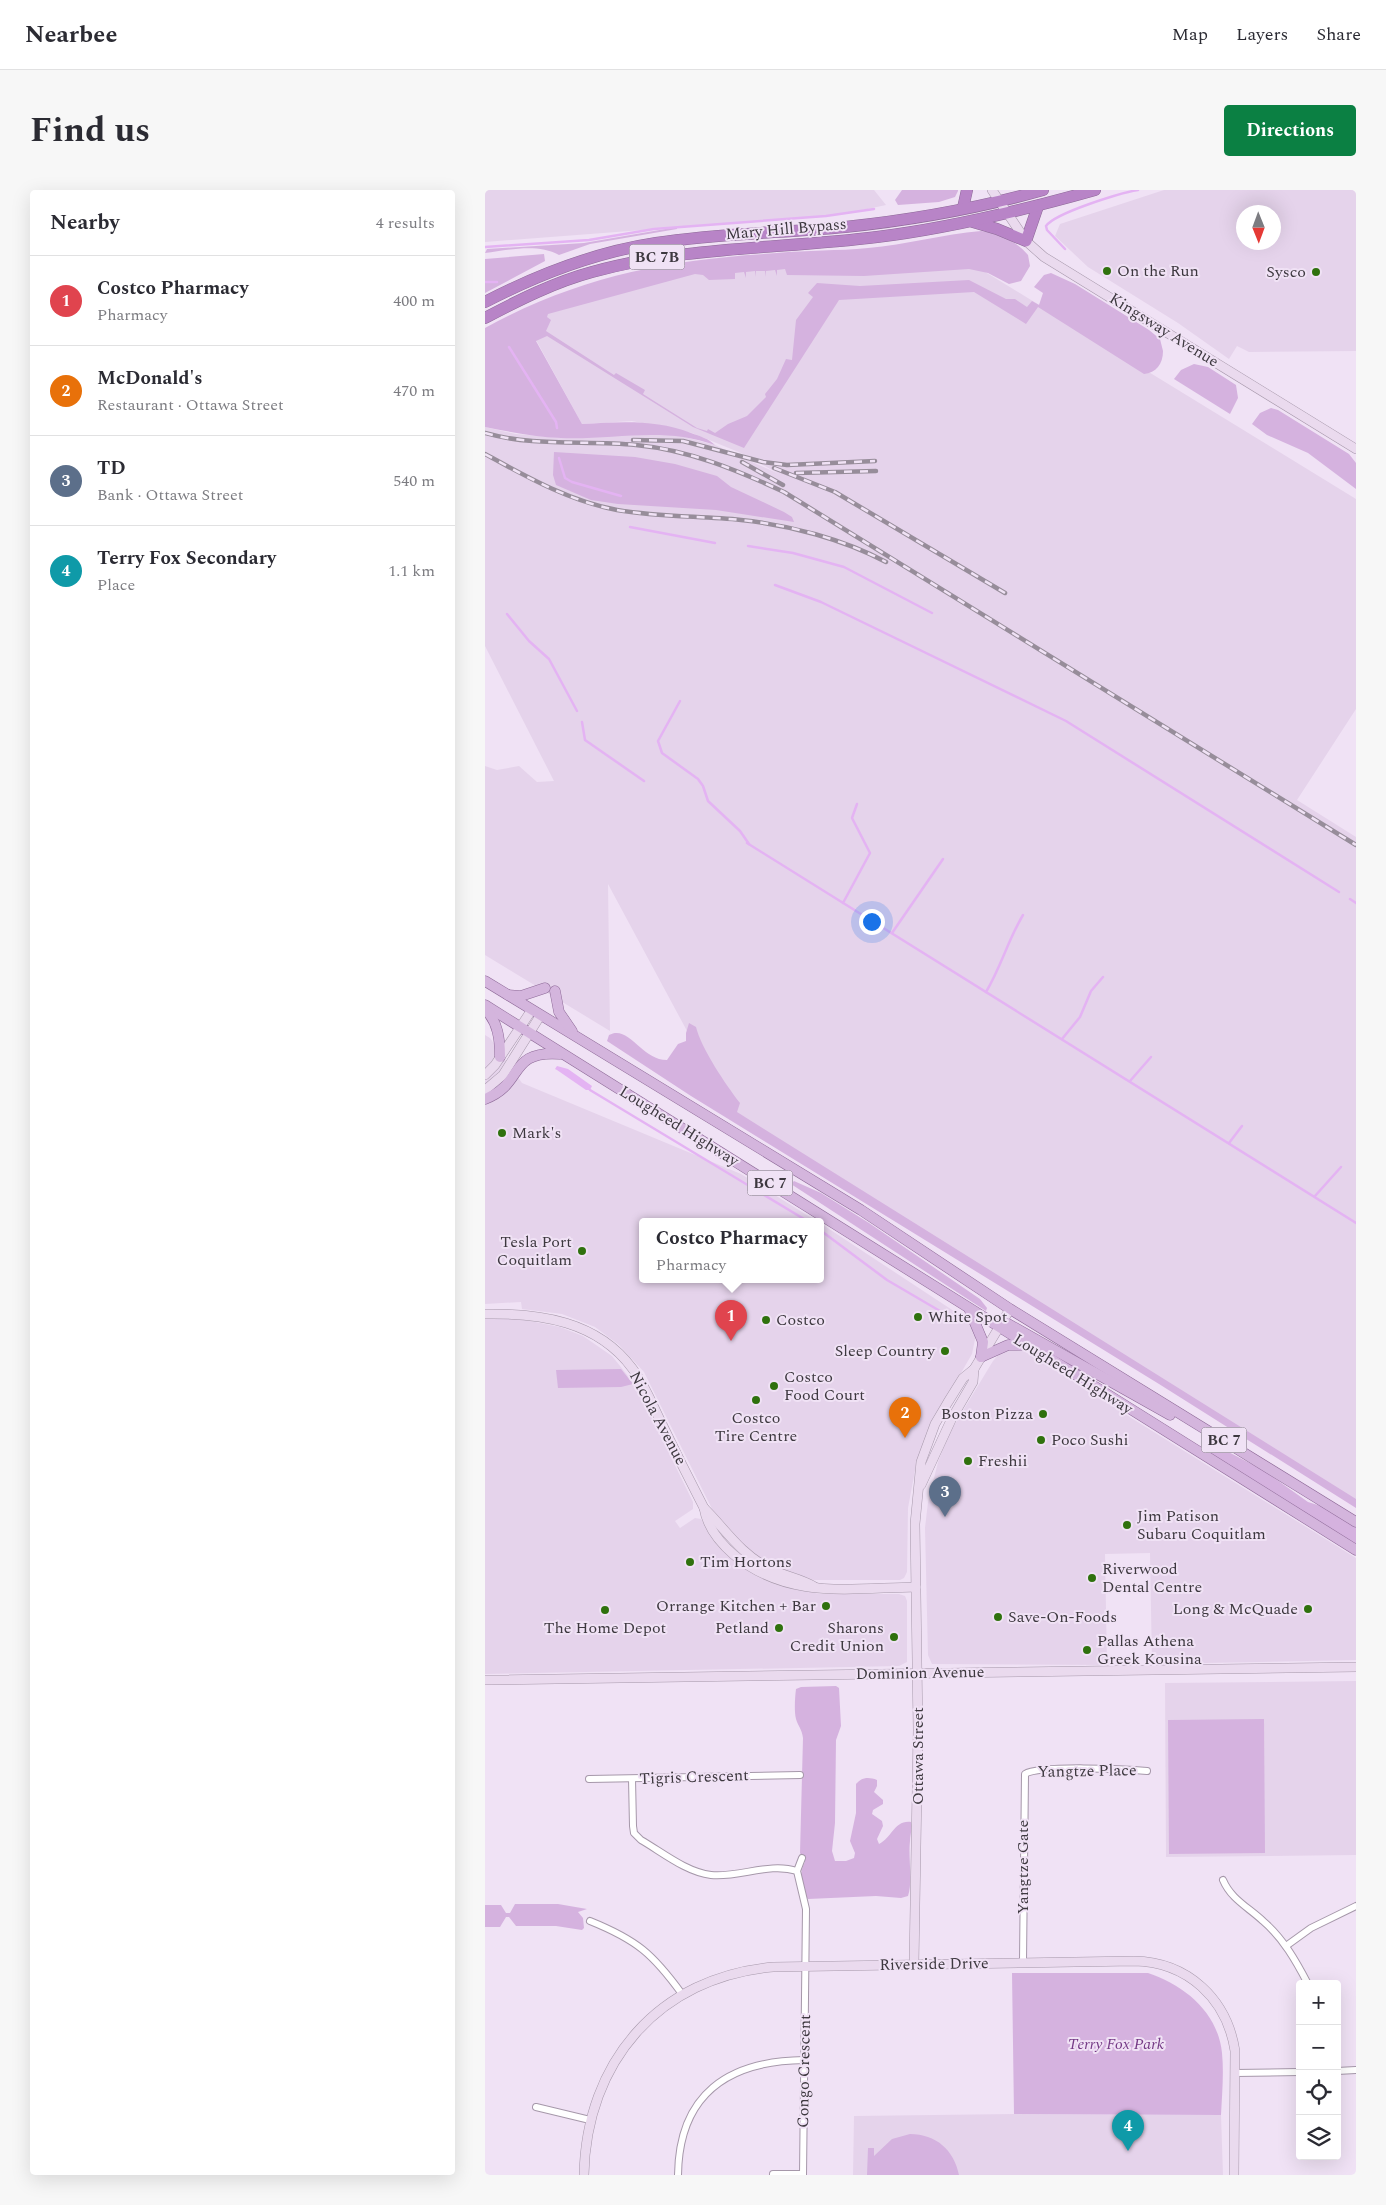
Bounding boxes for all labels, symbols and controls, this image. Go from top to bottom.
text: Nearbee [25,17,117,53]
text: Map [1172,21,1208,48]
text: Layers [1236,21,1288,48]
text: Share [1316,21,1361,48]
text: Find us [30,104,150,157]
button: Directions [1224,105,1356,156]
north arrow [1236,205,1281,250]
text: Nearby [50,207,120,239]
text: 4 results [376,211,435,235]
street label: Mary Hill Bypass [724,212,848,246]
road number: BC 7B [629,244,685,270]
place label: On the Run [1117,259,1199,283]
place label: Sysco [1266,260,1306,284]
marker: On the Run [1101,265,1113,277]
marker: Sysco [1310,266,1322,278]
text: Costco Pharmacy [97,274,248,303]
street label: Kingsway Avenue [1104,287,1224,373]
text: 1 [62,289,70,313]
text: 400 m [393,289,435,313]
text: Pharmacy [97,303,167,327]
text: McDonald's [97,364,203,393]
text: 2 [62,379,70,403]
text: 470 m [393,379,435,403]
text: Restaurant · Ottawa Street [97,393,284,417]
text: TD [97,454,126,483]
text: 3 [62,469,70,493]
text: 540 m [393,469,435,493]
text: Bank · Ottawa Street [97,483,244,507]
text: Terry Fox Secondary [97,544,276,573]
text: 4 [62,559,70,583]
text: 1.1 km [388,559,435,583]
text: Place [97,573,135,597]
your location [859,909,885,935]
street label: Lougheed Highway [614,1079,745,1173]
place label: Mark's [512,1121,561,1145]
marker: Mark's [496,1127,508,1139]
road number: BC 7 [747,1170,793,1196]
popup [639,1218,824,1283]
text: Costco Pharmacy [656,1224,807,1253]
place label: Tesla Port Coquitlam [497,1230,572,1272]
marker: Tesla Port Coquitlam [576,1245,588,1257]
text: Pharmacy [656,1253,726,1277]
pin: 1 [715,1300,747,1341]
place label: White Spot [928,1305,1008,1329]
place label: Costco [776,1308,825,1332]
marker: White Spot [912,1311,924,1323]
marker: Costco [760,1314,772,1326]
street label: Lougheed Highway [1008,1327,1139,1421]
place label: Sleep Country [835,1339,936,1363]
marker: Sleep Country [939,1345,951,1357]
place label: Costco Food Court [784,1365,865,1407]
street label: Nicola Avenue [623,1367,693,1469]
marker: Costco Food Court [768,1380,780,1392]
marker: Costco Tire Centre [750,1394,762,1406]
pin: 2 [889,1397,921,1438]
place label: Boston Pizza [941,1402,1033,1426]
place label: Costco Tire Centre [715,1406,797,1448]
marker: Boston Pizza [1037,1408,1049,1420]
place label: Poco Sushi [1051,1428,1129,1452]
road number: BC 7 [1201,1428,1247,1452]
marker: Poco Sushi [1035,1434,1047,1446]
place label: Freshii [978,1449,1028,1473]
marker: Freshii [962,1455,974,1467]
pin: 3 [929,1476,961,1517]
place label: Jim Patison Subaru Coquitlam [1137,1504,1266,1546]
marker: Jim Patison Subaru Coquitlam [1121,1519,1133,1531]
place label: Tim Hortons [700,1550,792,1574]
marker: Tim Hortons [684,1556,696,1568]
place label: Riverwood Dental Centre [1102,1557,1202,1599]
marker: Riverwood Dental Centre [1086,1572,1098,1584]
place label: Orrange Kitchen + Bar [656,1594,816,1618]
place label: Long & McQuade [1173,1597,1298,1621]
marker: Orrange Kitchen + Bar [820,1600,832,1612]
marker: Long & McQuade [1302,1603,1314,1615]
marker: The Home Depot [599,1604,611,1616]
place label: Save-On-Foods [1008,1605,1117,1629]
marker: Save-On-Foods [992,1611,1004,1623]
place label: The Home Depot [544,1616,667,1640]
place label: Petland [715,1616,769,1640]
place label: Sharons Credit Union [790,1616,884,1658]
marker: Petland [773,1622,785,1634]
place label: Pallas Athena Greek Kousina [1097,1629,1202,1671]
marker: Sharons Credit Union [888,1631,900,1643]
marker: Pallas Athena Greek Kousina [1081,1644,1093,1656]
street label: Dominion Avenue [855,1660,985,1686]
street label: Ottawa Street [906,1707,930,1805]
street label: Yangtze Place [1037,1758,1137,1784]
street label: Tigris Crescent [639,1763,750,1791]
street label: Yangtze Gate [1011,1820,1035,1914]
street label: Riverside Drive [879,1951,989,1977]
map controls [1296,1980,1341,2160]
button: + [1296,1980,1341,2025]
street label: Congo Crescent [791,2014,817,2128]
button: − [1296,2025,1341,2070]
park label: Terry Fox Park [1068,2032,1165,2056]
button: locate [1296,2070,1341,2115]
pin: 4 [1112,2110,1144,2151]
button: layers [1296,2115,1341,2160]

